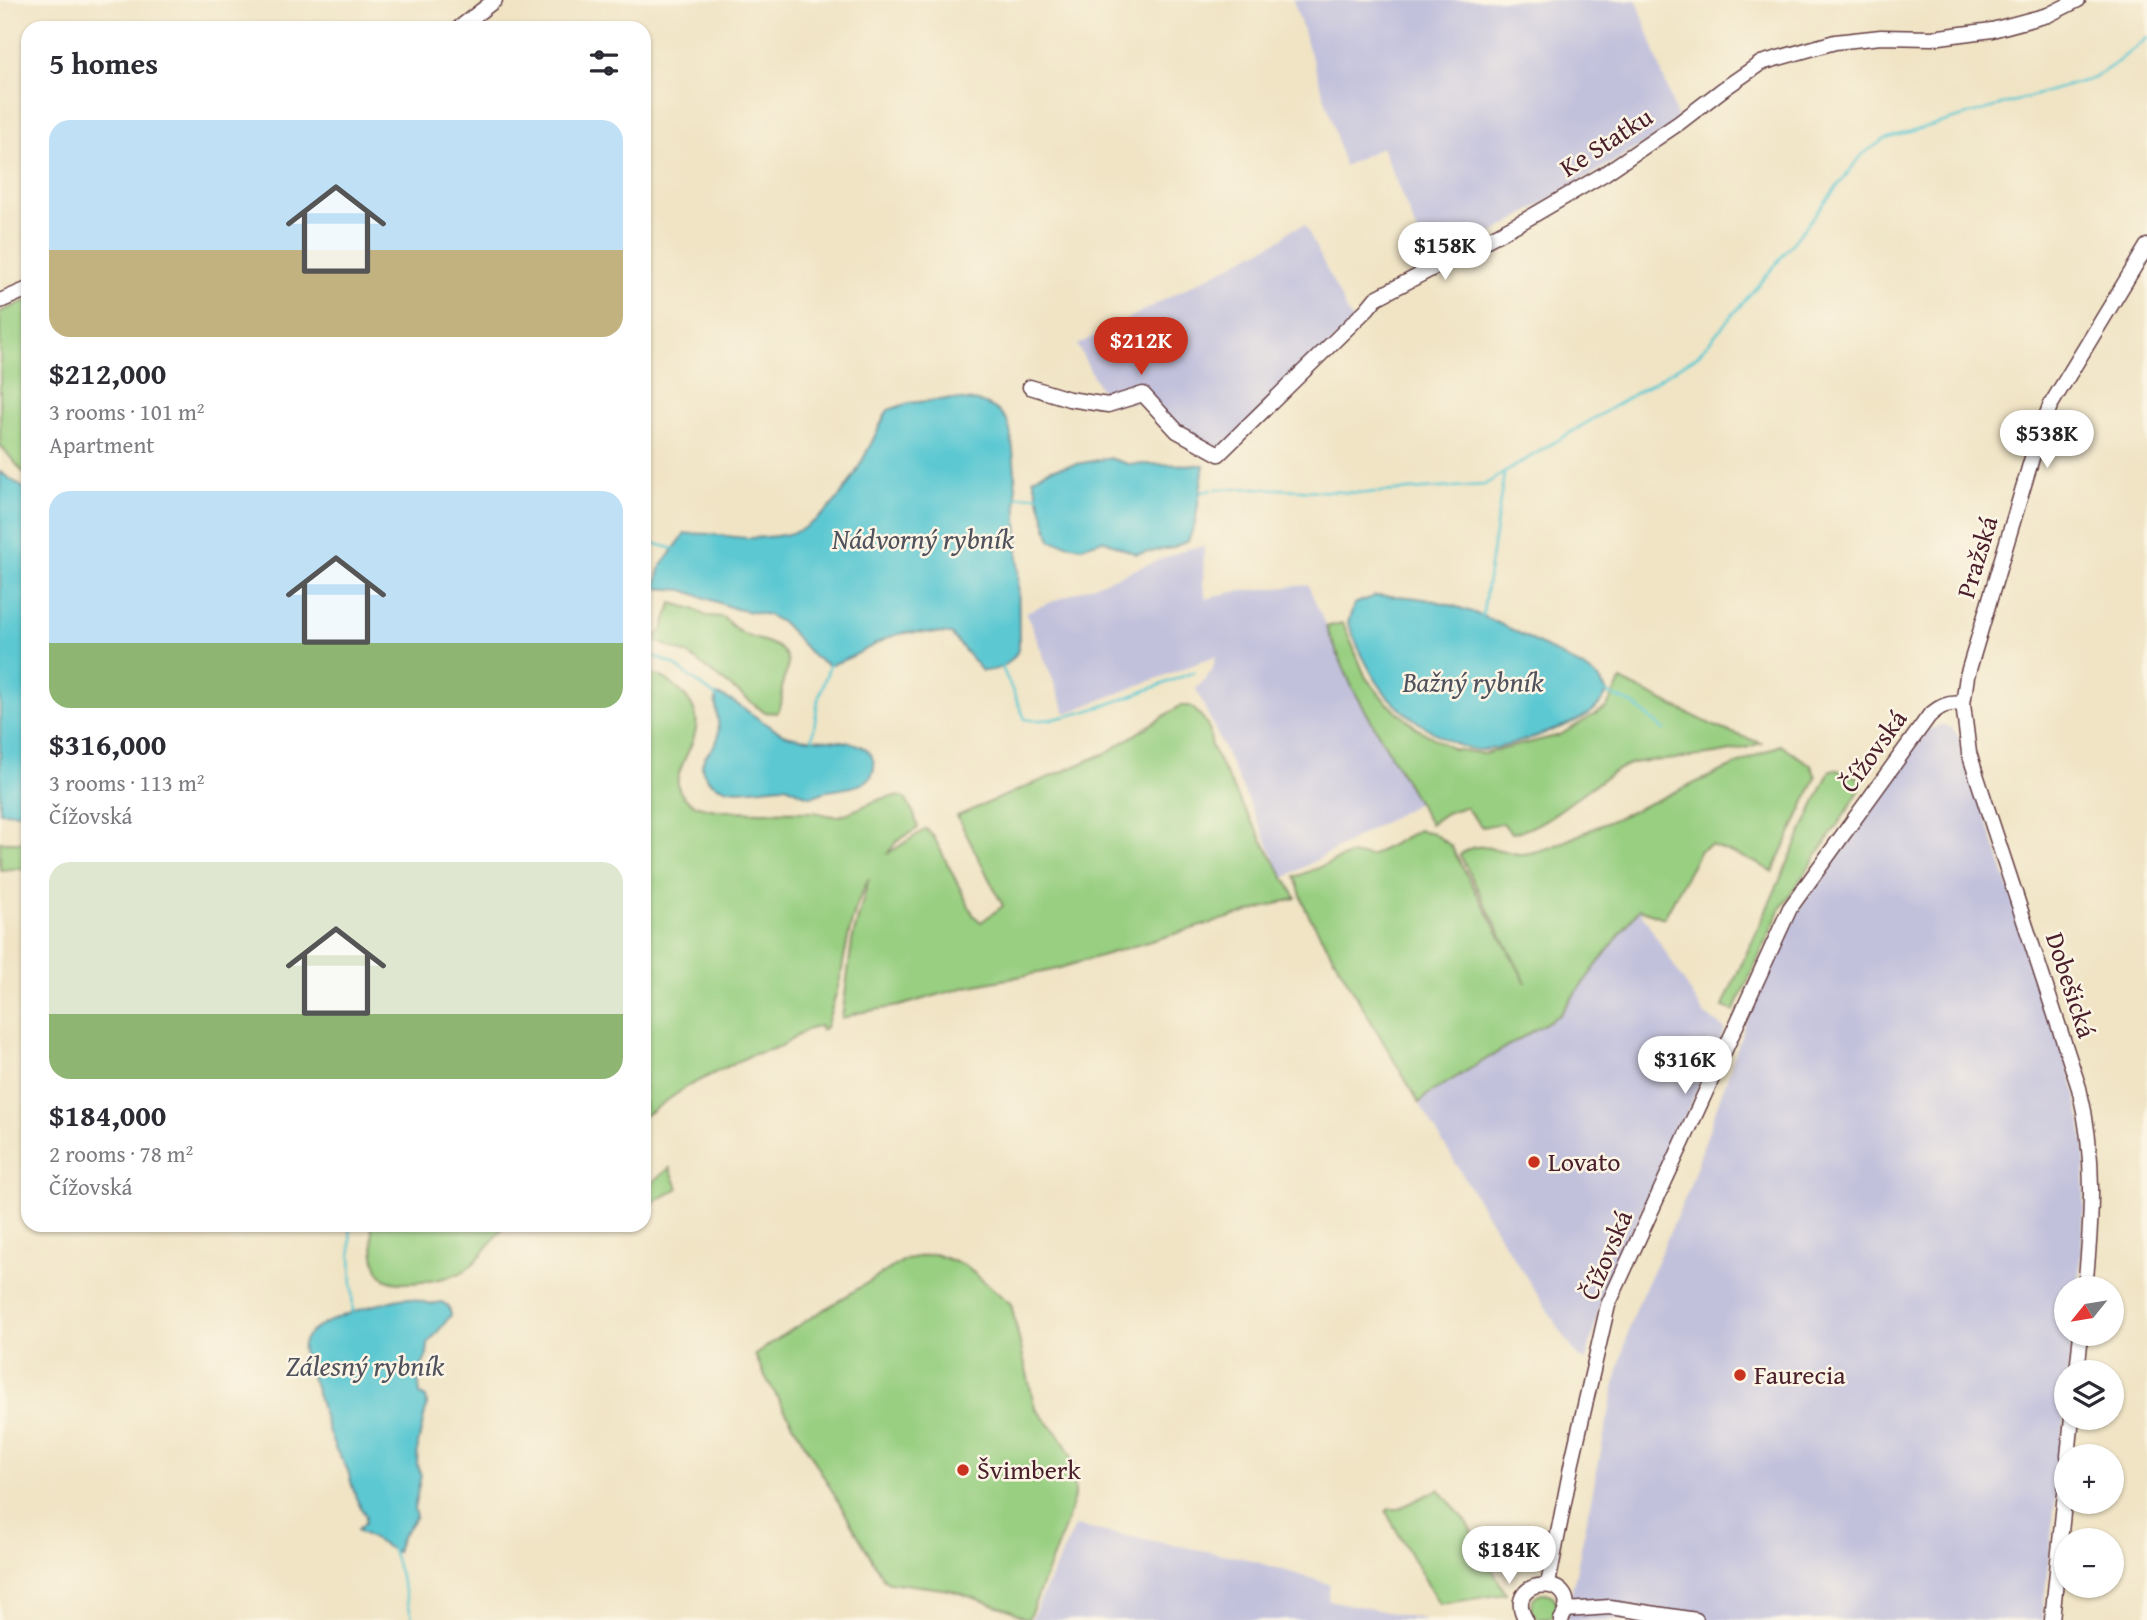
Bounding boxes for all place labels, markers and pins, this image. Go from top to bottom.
pin: $158K [1396,222,1494,282]
pin: $212K [1092,318,1190,377]
pin: $538K [1998,410,2096,470]
pin: $316K [1636,1036,1734,1096]
place label: Lovato [1548,1142,1621,1181]
marker: Lovato [1526,1154,1542,1170]
place label: Faurecia [1754,1355,1846,1394]
marker: Faurecia [1732,1367,1748,1383]
place label: Švimberk [977,1450,1082,1489]
marker: Švimberk [955,1462,971,1478]
pin: $184K [1460,1526,1558,1586]

